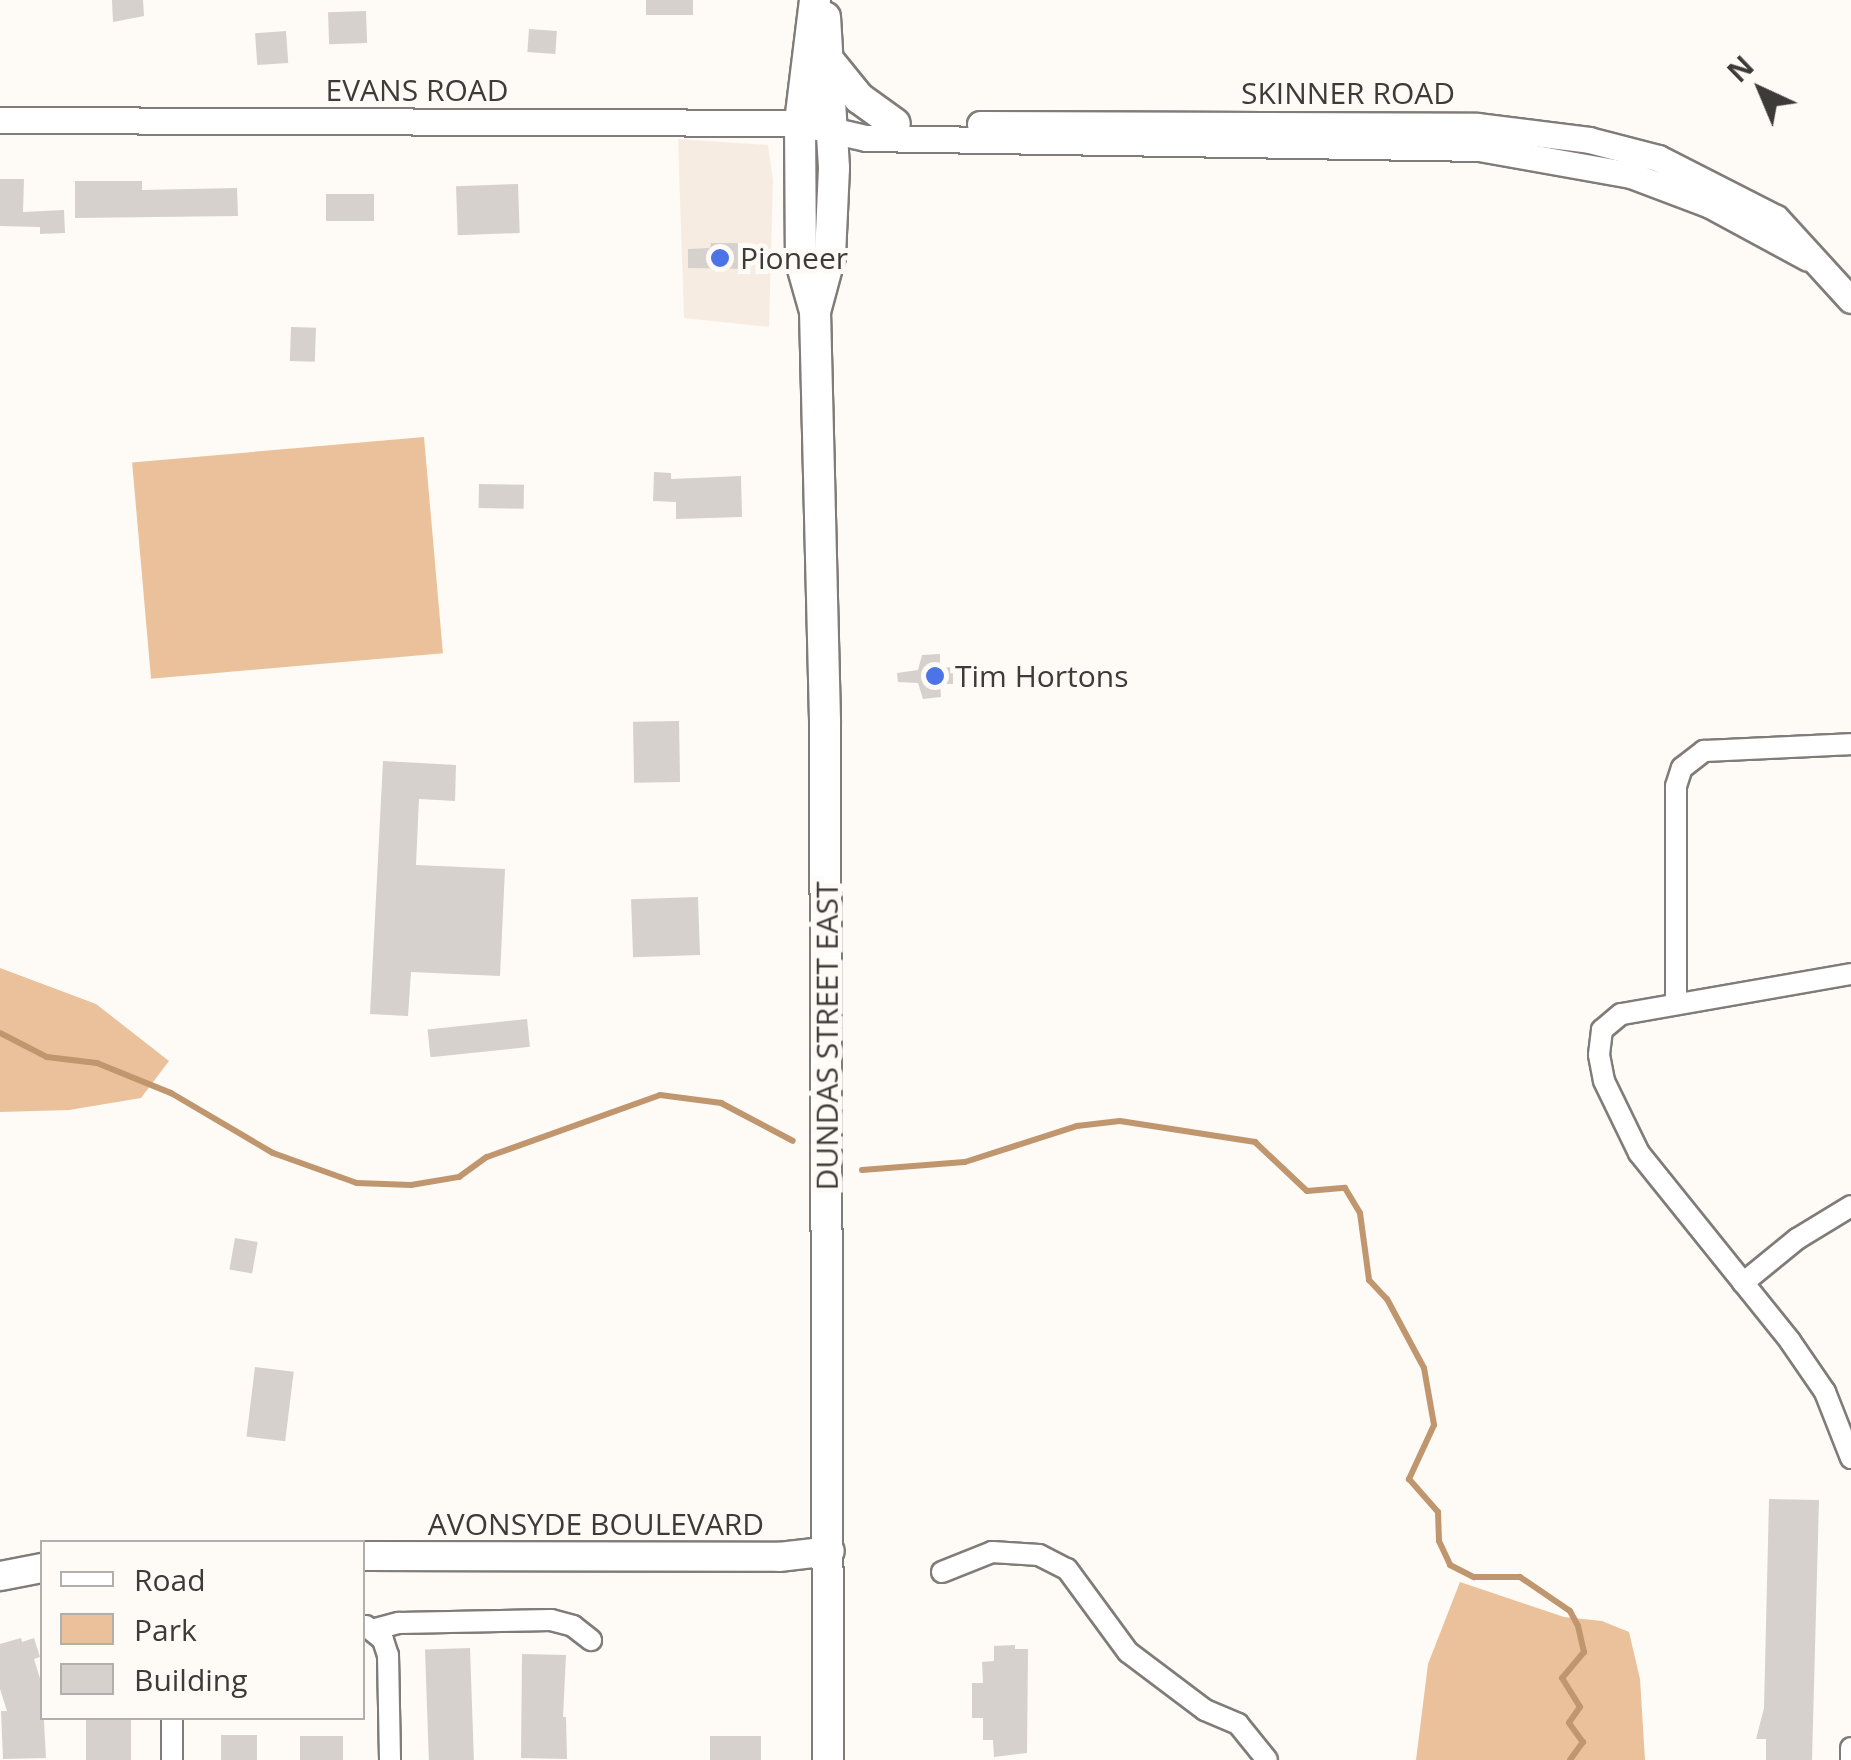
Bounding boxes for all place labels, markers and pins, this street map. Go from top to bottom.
place label: Pioneer [740,240,848,276]
marker: Pioneer [709,247,731,269]
place label: Tim Hortons [955,658,1129,694]
marker: Tim Hortons [924,665,946,687]

